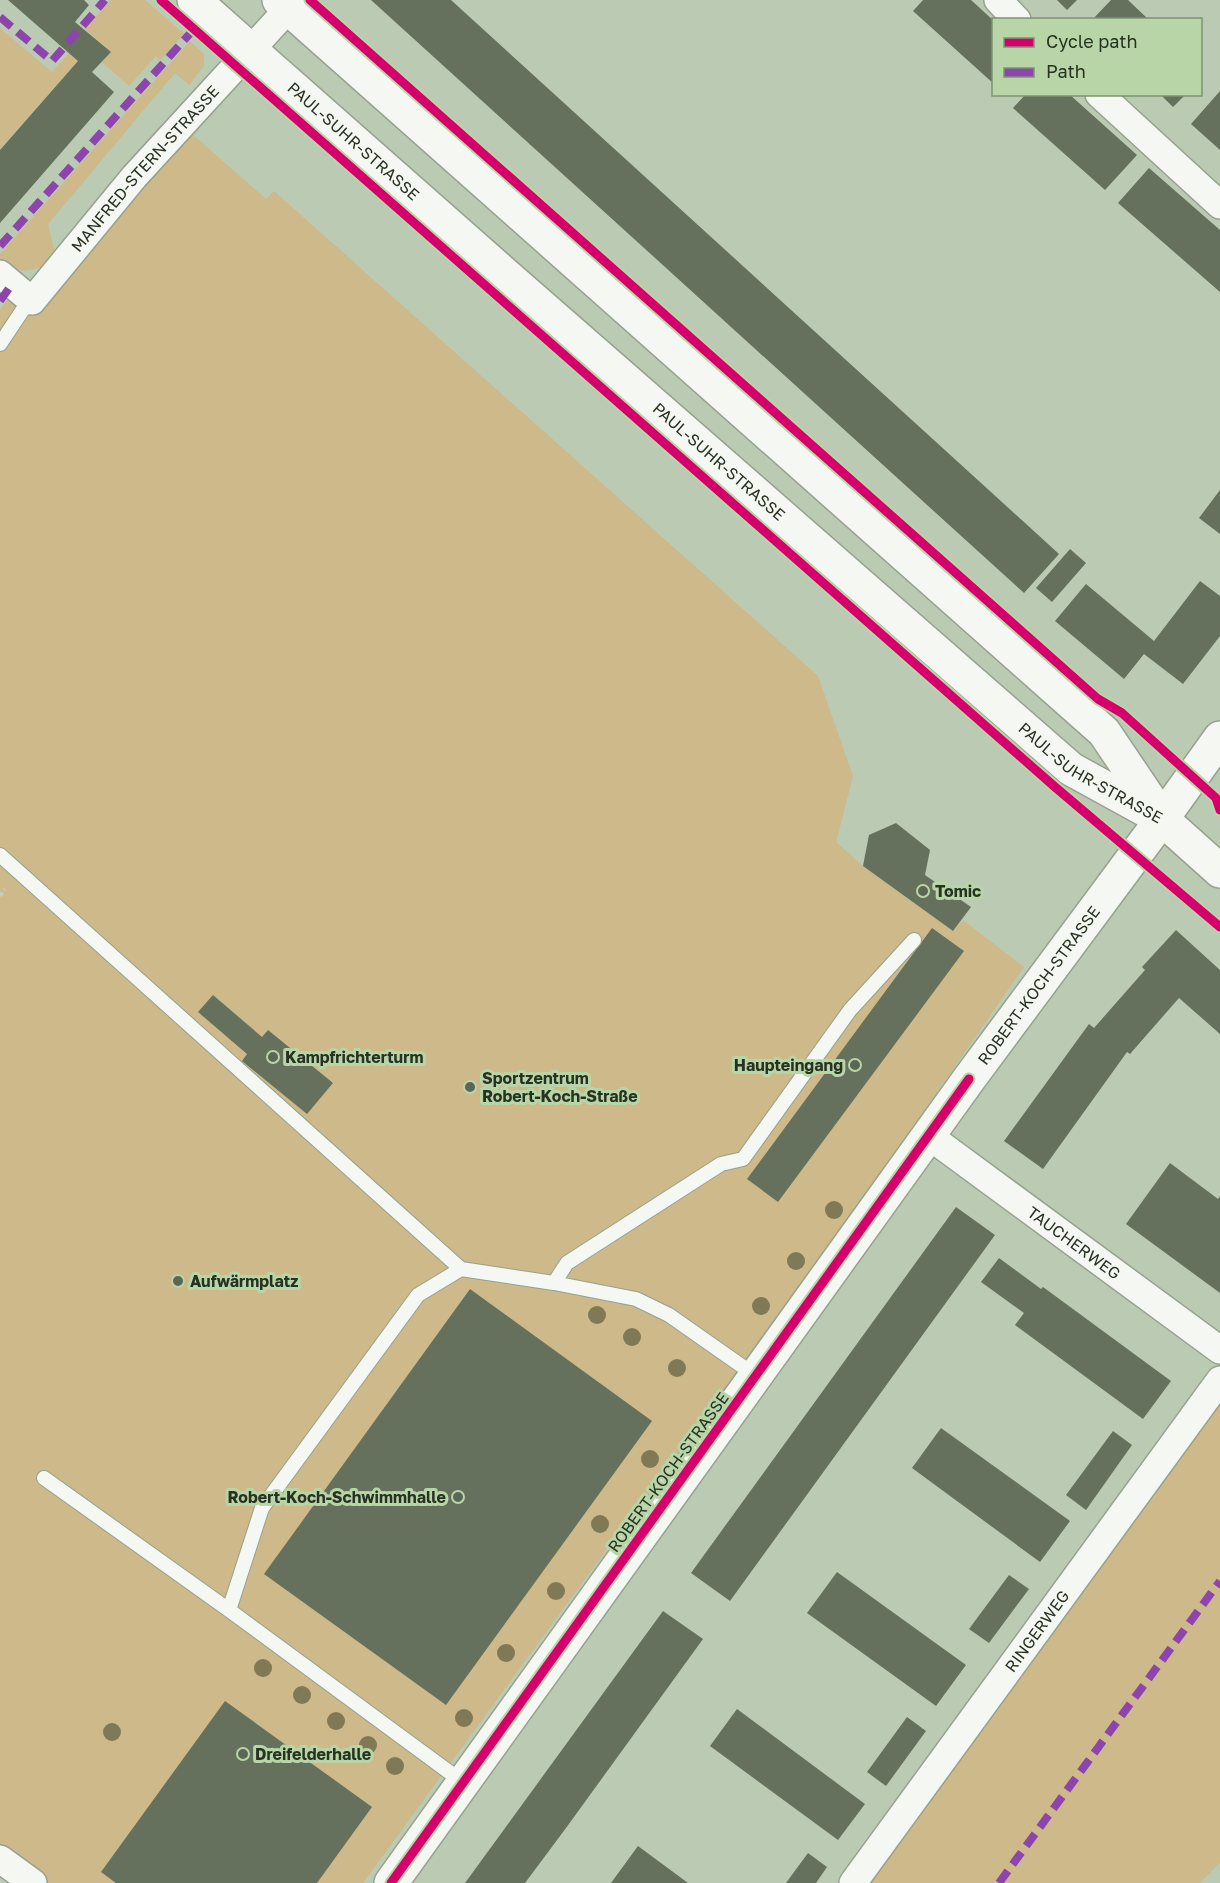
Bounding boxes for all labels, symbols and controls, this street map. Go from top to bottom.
legend [992,18,1202,96]
text: Cycle path [1046,30,1138,52]
text: Path [1046,60,1086,82]
street label: PAUL-SUHR-STRASSE [284,77,424,204]
street label: MANFRED-STERN-STRASSE [67,81,223,256]
street label: PAUL-SUHR-STRASSE [649,398,789,525]
street label: PAUL-SUHR-STRASSE [1015,718,1166,827]
place label: Tomic [935,881,981,901]
marker: Tomic [916,884,930,898]
street label: ROBERT-KOCH-STRASSE [973,902,1104,1069]
place label: Kampfrichterturm [285,1047,423,1067]
marker: Kampfrichterturm [266,1050,280,1064]
place label: Haupteingang [734,1055,843,1075]
marker: Haupteingang [848,1058,862,1072]
place label: Sportzentrum Robert-Koch-Straße [482,1068,638,1106]
marker: Sportzentrum Robert-Koch-Straße [463,1080,477,1094]
street label: TAUCHERWEG [1024,1202,1125,1283]
place label: Aufwärmplatz [190,1271,298,1291]
marker: Aufwärmplatz [171,1274,185,1288]
street label: ROBERT-KOCH-STRASSE [603,1388,733,1556]
place label: Robert-Koch-Schwimmhalle [227,1487,446,1507]
marker: Robert-Koch-Schwimmhalle [451,1490,465,1504]
street label: RINGERWEG [1000,1586,1073,1676]
place label: Dreifelderhalle [255,1744,371,1764]
marker: Dreifelderhalle [236,1747,250,1761]

